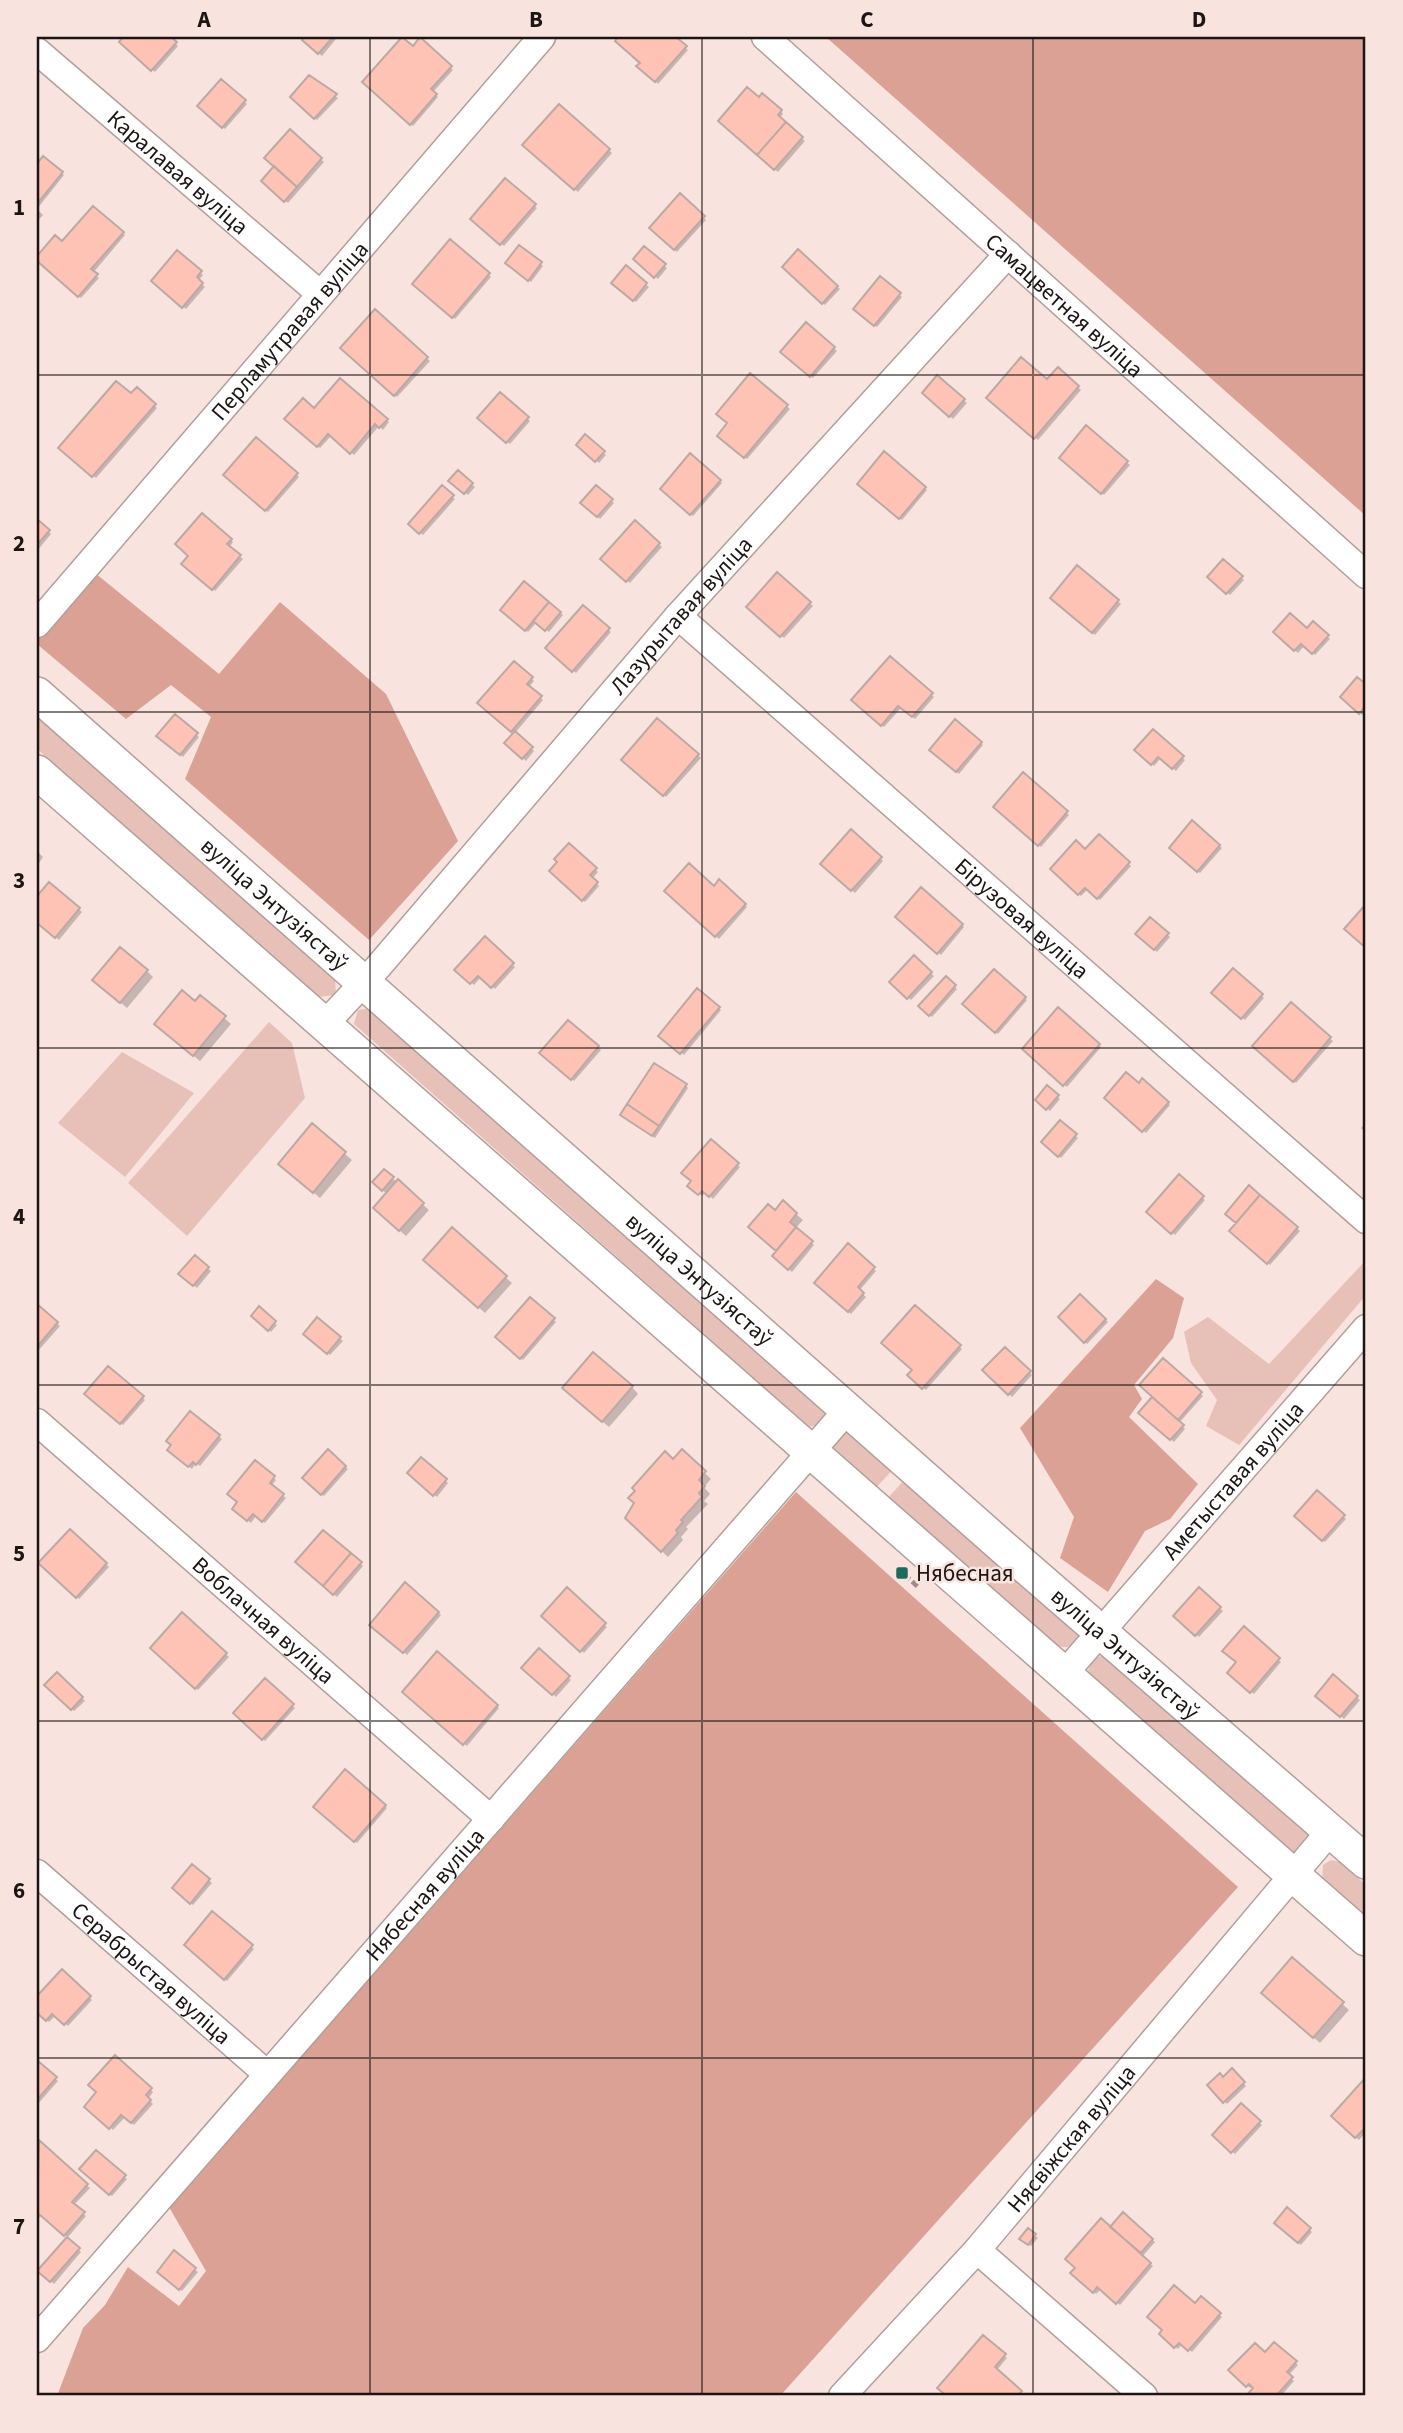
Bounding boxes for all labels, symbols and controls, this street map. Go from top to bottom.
text: A [196,3,211,36]
text: B [529,3,543,36]
text: C [860,3,874,36]
text: D [1192,3,1206,36]
street label: Каралавая вуліца [100,102,256,243]
text: 1 [13,191,25,224]
street label: Самацветная вуліца [978,226,1151,385]
street label: Перламутравая вуліца [203,234,376,428]
text: 2 [13,527,25,560]
street label: Лазурытавая вуліца [602,529,760,702]
street label: вуліца Энтузіястаў [193,830,355,979]
street label: Бірузовая вуліца [947,850,1096,987]
text: 3 [13,864,25,897]
text: 4 [13,1200,25,1233]
street label: вуліца Энтузіястаў [618,1205,780,1354]
street label: Аметыставая вуліца [1155,1394,1312,1567]
text: 5 [13,1537,25,1570]
street label: Воблачная вуліца [185,1549,342,1692]
place label: Нябесная [916,1557,1014,1590]
marker: Нябесная [894,1565,910,1581]
street label: вуліца Энтузіястаў [1044,1580,1207,1728]
street label: Нябесная вуліца [358,1821,492,1968]
text: 6 [13,1874,25,1907]
street label: Серабрыстая вуліца [64,1894,238,2052]
street label: Нясвіжская вуліца [1000,2057,1144,2220]
text: 7 [13,2210,25,2243]

